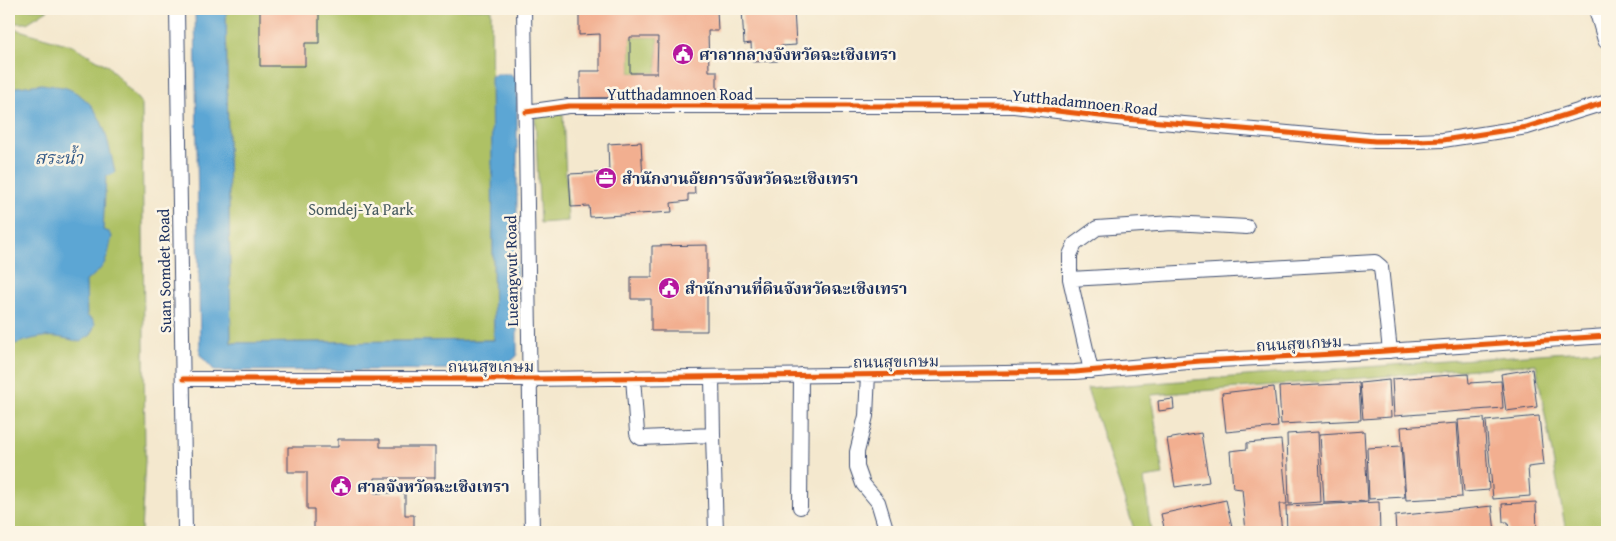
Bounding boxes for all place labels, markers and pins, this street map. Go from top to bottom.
public building icon: ศาลากลางจังหวัดฉะเชิงเทรา [671,42,695,66]
place label: ศาลากลางจังหวัดฉะเชิงเทรา [699,42,897,66]
office icon: สำนักงานอัยการจังหวัดฉะเชิงเทรา [594,166,618,190]
place label: สำนักงานอัยการจังหวัดฉะเชิงเทรา [622,166,858,190]
public building icon: สำนักงานที่ดินจังหวัดฉะเชิงเทรา [657,276,681,300]
place label: สำนักงานที่ดินจังหวัดฉะเชิงเทรา [685,276,907,300]
public building icon: ศาลจังหวัดฉะเชิงเทรา [329,474,353,498]
place label: ศาลจังหวัดฉะเชิงเทรา [357,474,510,498]

